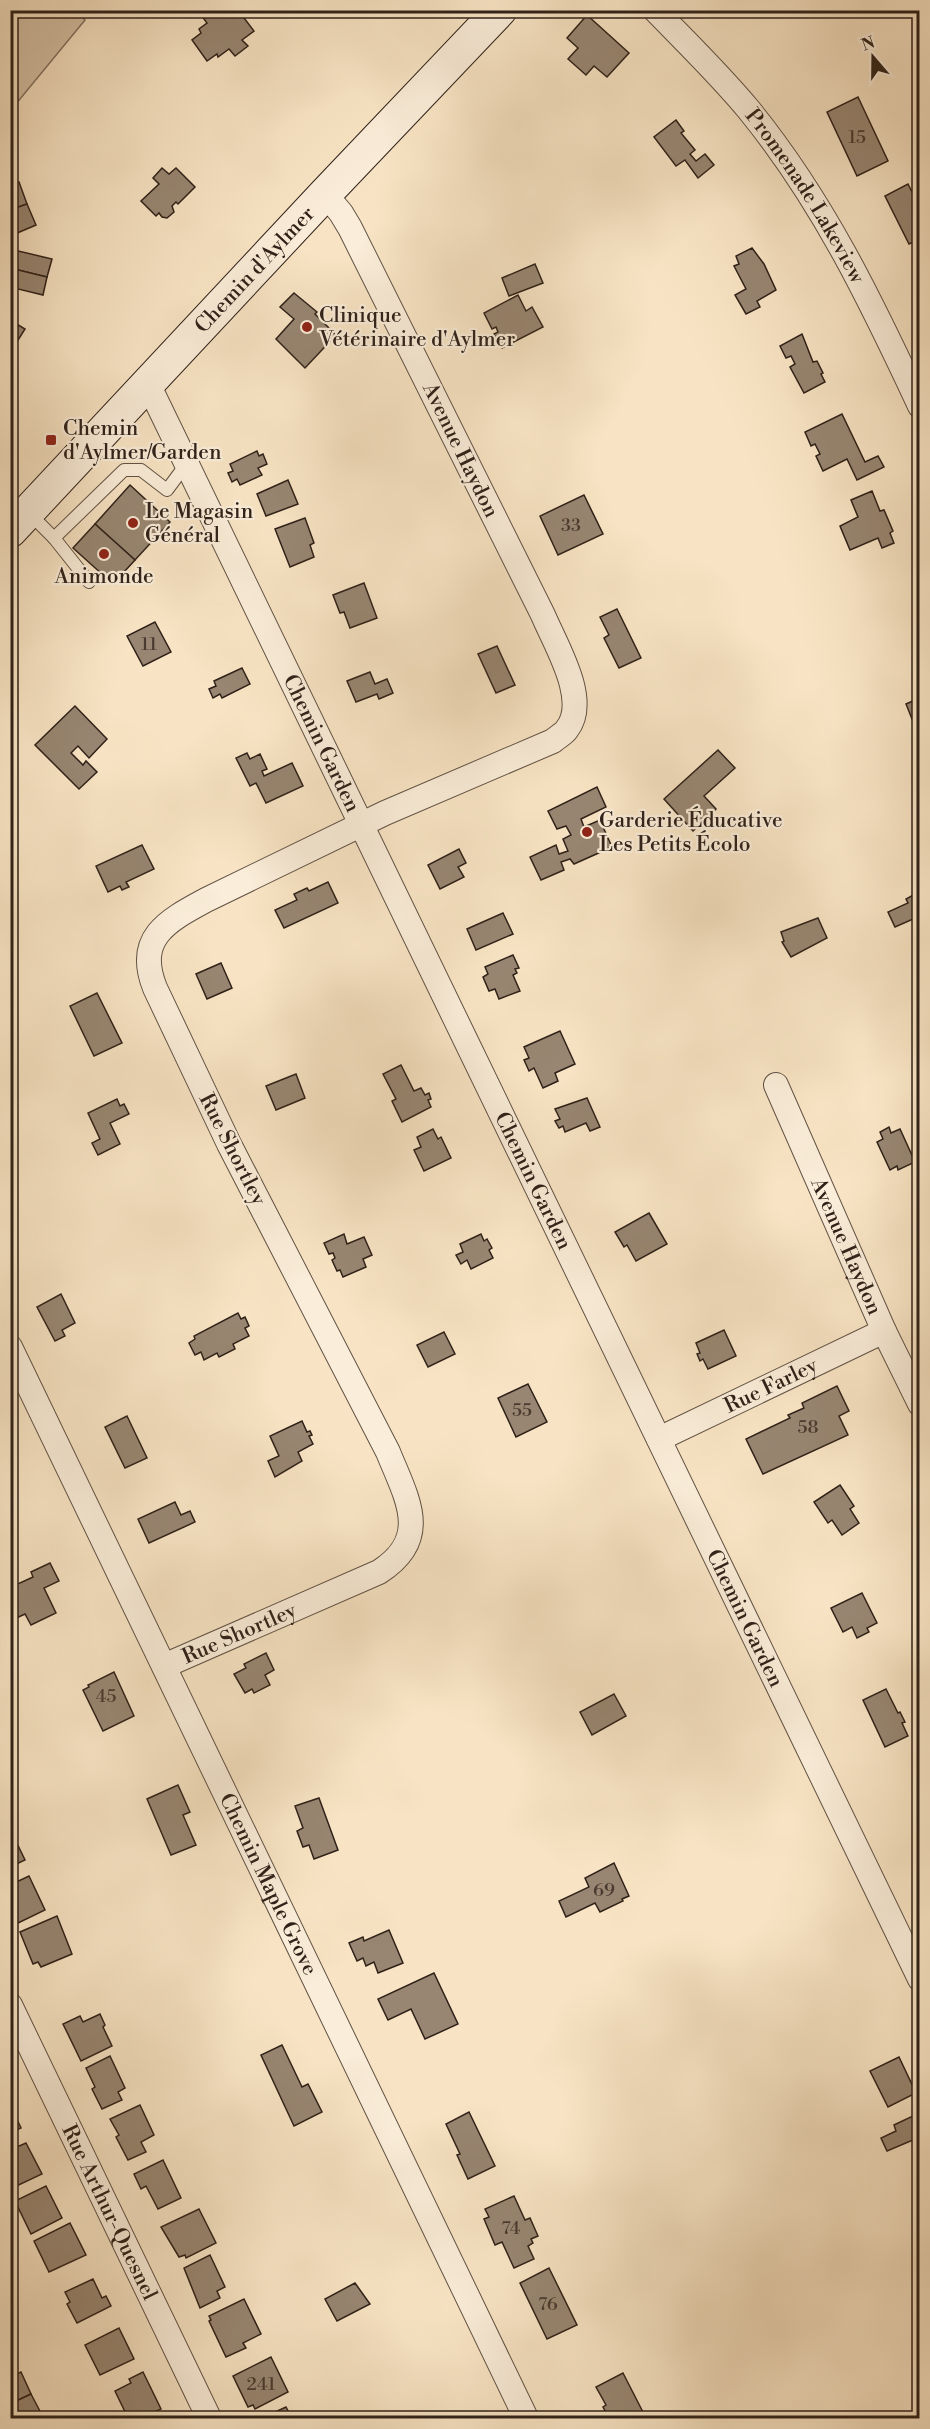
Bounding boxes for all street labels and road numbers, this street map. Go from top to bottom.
street label: Promenade Lakeview [739,104,870,288]
street label: Chemin d'Aylmer [190,201,321,339]
street label: Avenue Haydon [416,378,504,523]
street label: Chemin Garden [277,670,365,817]
street label: Rue Shortley [193,1089,272,1210]
street label: Chemin Garden [488,1108,577,1255]
street label: Avenue Haydon [804,1173,887,1320]
street label: Rue Farley [720,1352,823,1420]
street label: Chemin Garden [700,1545,789,1692]
street label: Rue Shortley [178,1597,301,1670]
street label: Chemin Maple Grove [213,1789,323,1980]
street label: Rue Arthur-Quesnel [56,2120,162,2305]

